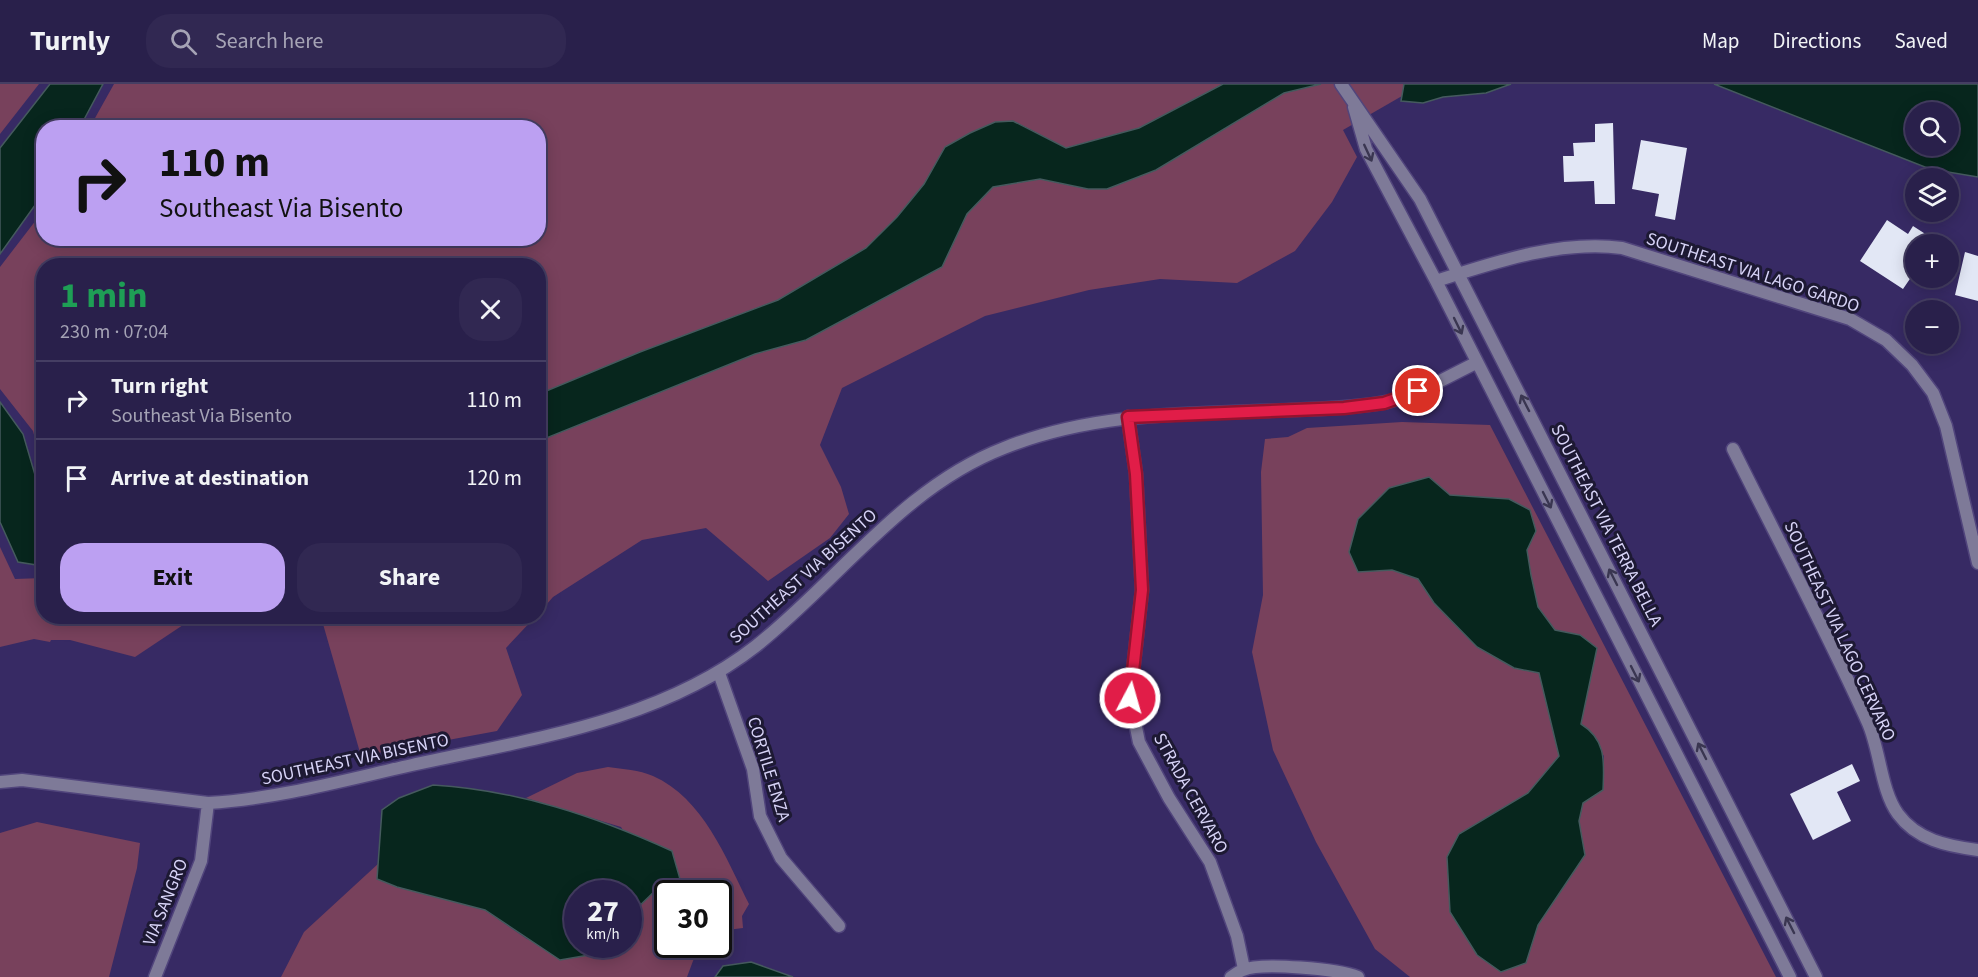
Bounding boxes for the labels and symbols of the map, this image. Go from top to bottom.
one-way arrow [1363,144,1375,162]
street label: SOUTHEAST VIA LAGO GARDO [1643,226,1863,319]
one-way arrow [1453,317,1465,335]
pin [1392,365,1443,416]
one-way arrow [1519,395,1530,413]
street label: SOUTHEAST VIA TERRA BELLA [1545,420,1669,631]
one-way arrow [1541,491,1553,509]
street label: SOUTHEAST VIA BISENTO [724,503,883,650]
street label: SOUTHEAST VIA LAGO CERVARO [1778,517,1902,745]
one-way arrow [1607,569,1618,587]
one-way arrow [1630,665,1642,683]
position arrow [1098,666,1162,730]
street label: CORTILE ENZA [741,714,796,825]
street label: SOUTHEAST VIA BISENTO [259,727,451,792]
street label: STRADA CERVARO [1147,728,1234,858]
one-way arrow [1695,742,1707,760]
street label: VIA SANGRO [137,855,194,949]
speed limit sign: 30 [654,880,732,958]
one-way arrow [1784,916,1795,934]

